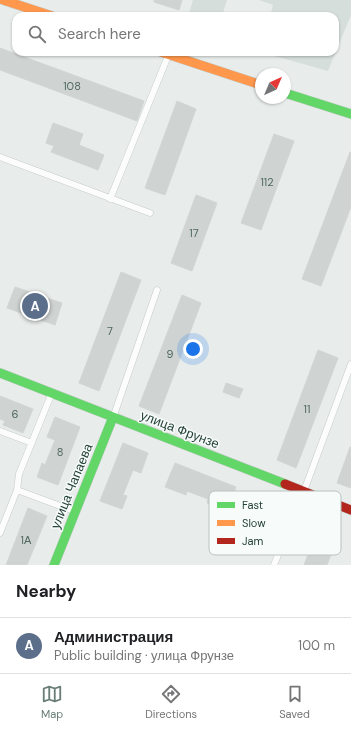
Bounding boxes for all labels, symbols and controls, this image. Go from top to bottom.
search box [12,12,339,56]
icon: search [26,23,48,45]
text: Search here [58,24,141,44]
north arrow [255,68,291,104]
house number: 108 [63,79,81,93]
house number: 112 [260,175,274,189]
house number: 17 [189,226,199,240]
pin: A [22,291,48,321]
house number: 7 [107,324,113,338]
your location [183,339,203,359]
house number: 9 [167,347,174,361]
house number: 11 [304,402,310,416]
house number: 6 [12,407,19,421]
street label: улица Фрунзе [138,407,222,452]
street label: улица Чапаева [47,440,97,531]
house number: 8 [57,445,63,459]
legend [209,491,341,555]
text: Fast [242,498,263,512]
text: Slow [242,516,266,530]
house number: 1А [21,533,32,547]
text: Jam [242,534,263,548]
text: Nearby [16,580,76,602]
text: Администрация [54,627,173,647]
text: A [24,637,34,654]
text: 100 m [298,637,335,654]
text: Public building · улица Фрунзе [54,647,234,664]
tab: Map [41,683,63,721]
tab: Directions [145,683,197,721]
tab: Saved [279,683,310,721]

